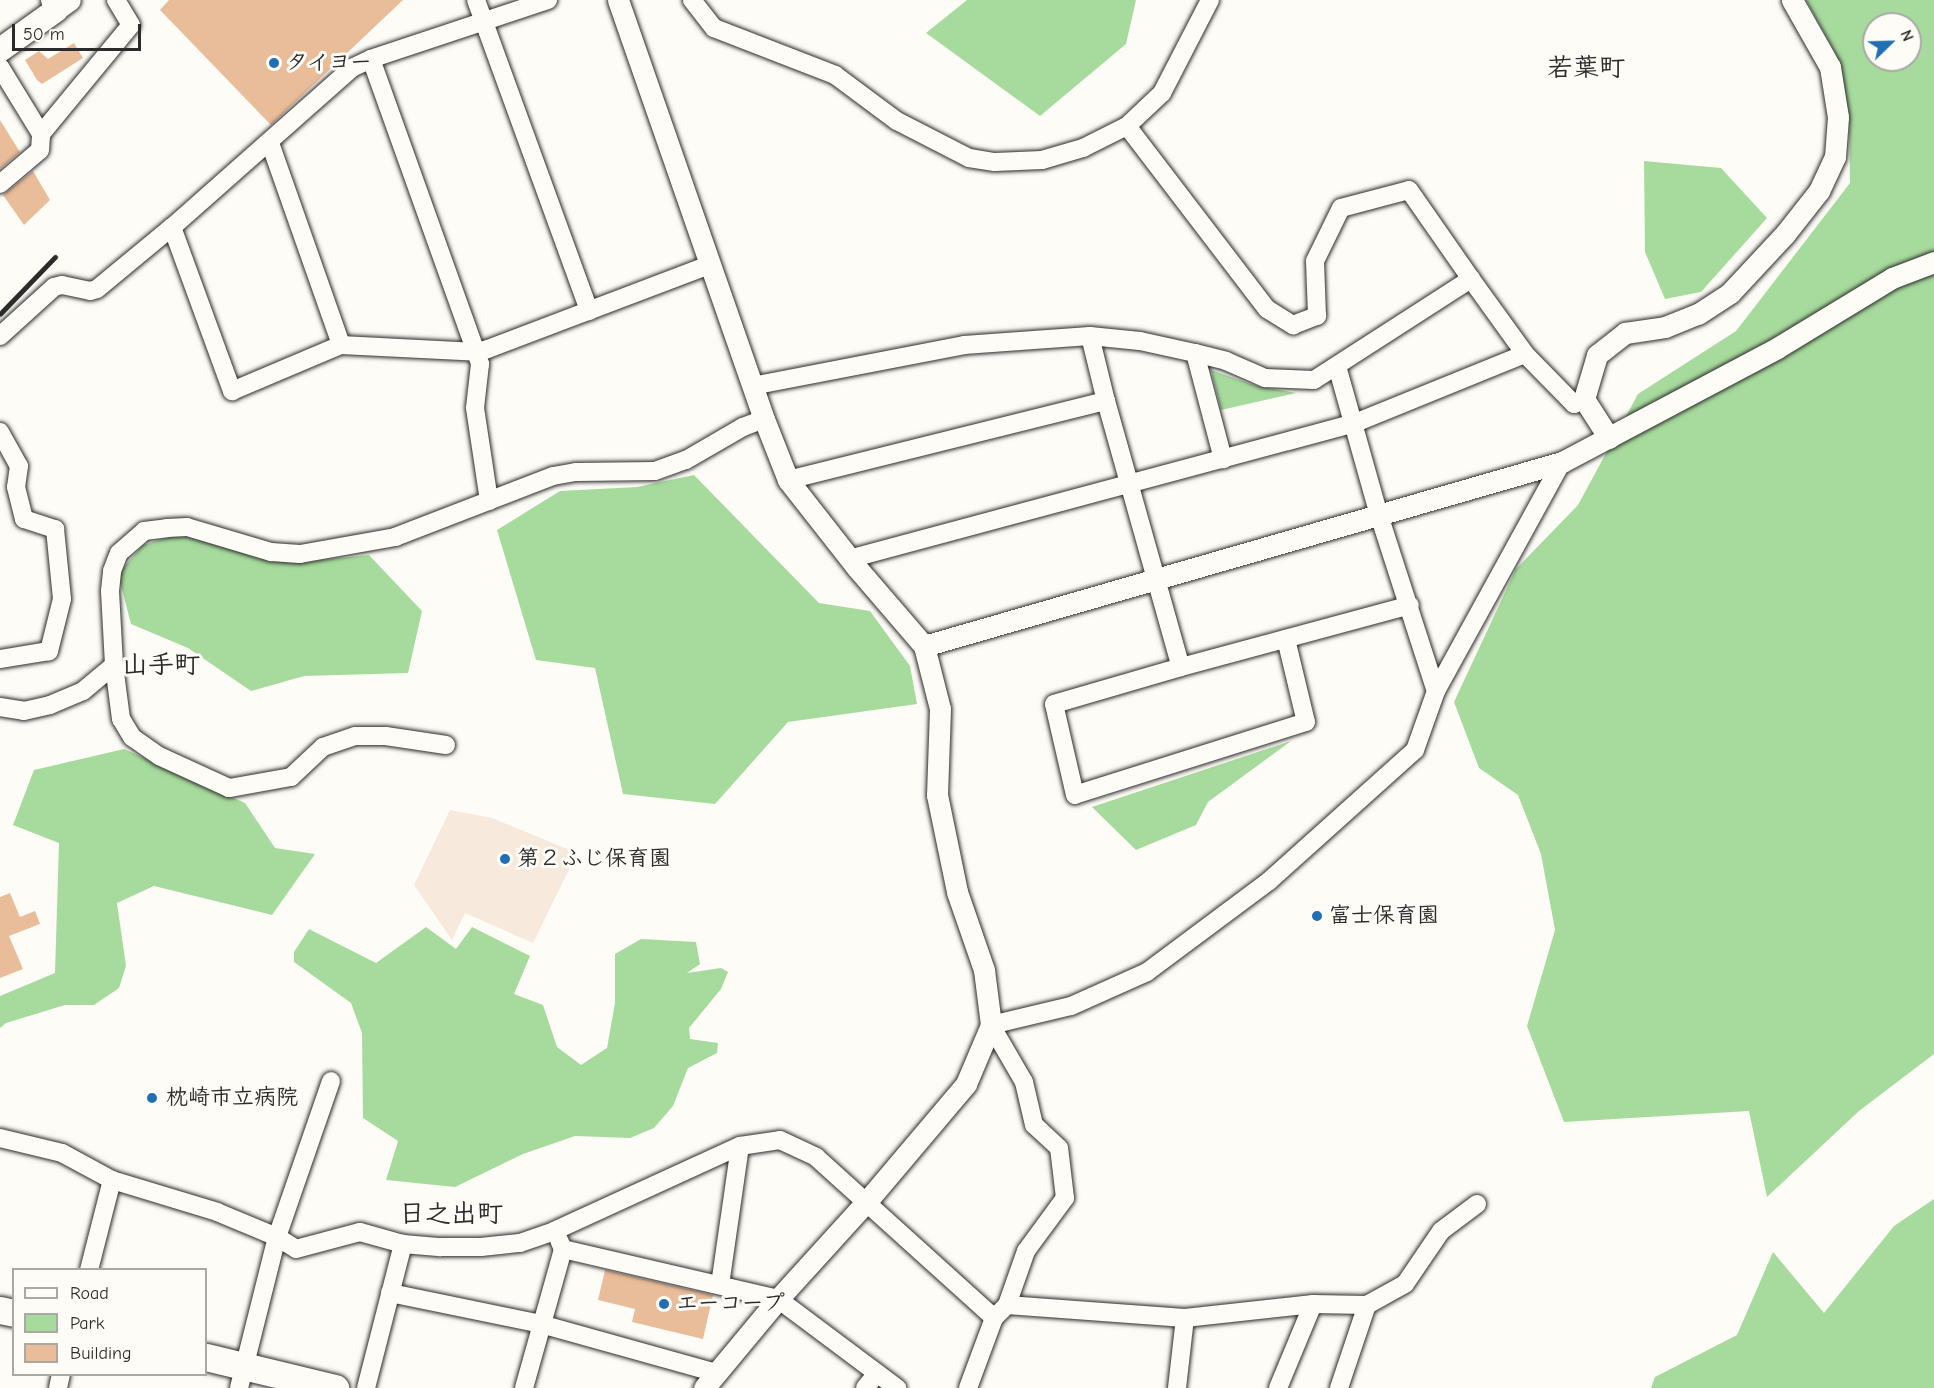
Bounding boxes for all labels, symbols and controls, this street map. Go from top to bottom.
scale bar [15,12,144,50]
north arrow [1862,12,1922,72]
text: 50 m [23,24,65,45]
text: N [1896,27,1917,44]
place label: タイヨー [286,50,373,76]
district label: 若葉町 [1547,53,1625,85]
marker: タイヨー [267,56,281,70]
district label: 山手町 [122,650,200,682]
place label: 第２ふじ保育園 [517,846,671,872]
marker: 第２ふじ保育園 [498,852,512,866]
place label: 富士保育園 [1329,903,1439,929]
marker: 富士保育園 [1310,909,1324,923]
place label: 枕崎市立病院 [166,1085,298,1111]
marker: 枕崎市立病院 [143,1089,161,1107]
district label: 日之出町 [399,1199,503,1231]
legend [12,1268,207,1376]
text: Road [70,1283,109,1304]
place label: エーコープ [676,1291,786,1317]
marker: エーコープ [657,1297,671,1311]
text: Park [70,1313,104,1334]
text: Building [70,1343,132,1364]

